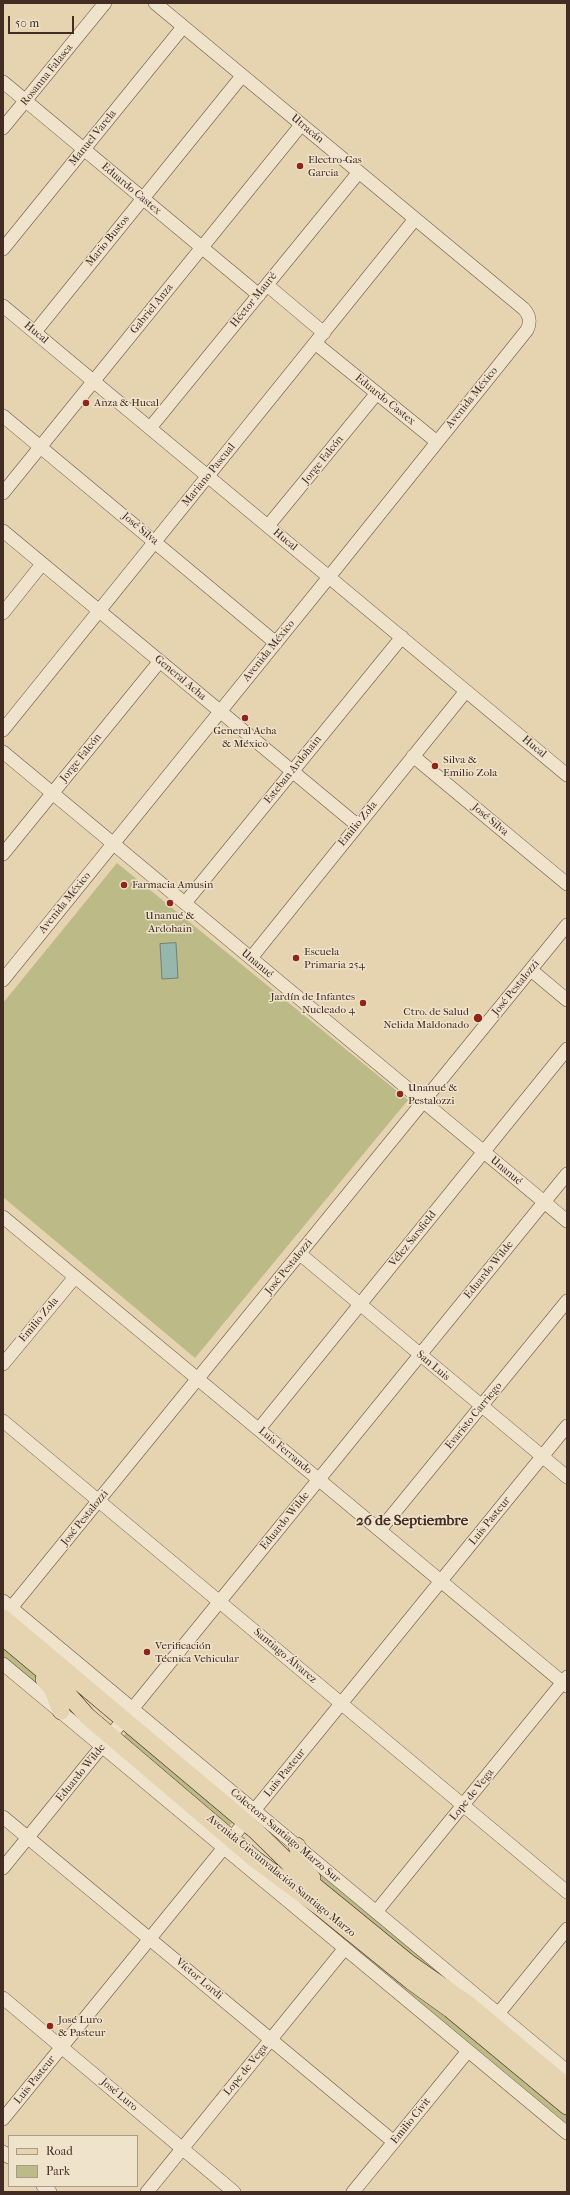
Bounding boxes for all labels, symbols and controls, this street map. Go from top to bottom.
scale bar [10,8,76,34]
text: 50 m [15,16,39,30]
street label: Rosanna Falasca [18,41,76,109]
street label: Manuel Varela [66,107,120,169]
street label: Utracán [288,112,326,146]
place label: Electro-Gas Garcia [308,153,362,179]
street label: Eduardo Castex [98,160,164,218]
marker: Electro-Gas Garcia [295,161,305,171]
street label: Mario Bustos [83,213,133,269]
street label: Héctor Mauré [228,270,280,330]
street label: Gabriel Anza [128,281,176,337]
street label: Hucal [21,319,51,347]
street label: Avenida México [443,365,501,431]
street label: Eduardo Castex [352,372,418,428]
place label: Anza & Hucal [94,396,159,410]
marker: Anza & Hucal [81,398,91,408]
street label: Jorge Falcón [300,433,346,487]
street label: Mariano Pascual [180,441,238,509]
street label: José Silva [119,510,161,548]
street label: Hucal [270,526,300,554]
street label: Avenida México [240,618,298,684]
street label: General Acha [151,653,209,703]
marker: General Acha & México [240,713,250,723]
place label: General Acha & México [213,724,277,750]
street label: Jorge Falcón [58,731,104,785]
street label: Esteban Ardohain [262,733,324,807]
street label: Hucal [519,733,549,761]
place label: Silva & Emilio Zola [443,753,497,779]
marker: Silva & Emilio Zola [430,761,440,771]
street label: Emilio Zola [336,799,380,849]
street label: José Silva [469,801,511,839]
street label: Avenida México [36,870,94,936]
place label: Farmacia Amusin [132,878,213,892]
marker: Farmacia Amusin [119,880,129,890]
marker: Unanué & Ardohain [165,898,175,908]
place label: Unanué & Ardohain [145,909,195,935]
place label: Escuela Primaria 254 [304,945,365,971]
street label: Unanué [238,947,276,981]
marker: Escuela Primaria 254 [291,953,301,963]
street label: José Pestalozzi [490,958,542,1018]
place label: Jardín de Infantes Nucleado 4 [271,990,355,1016]
marker: Jardín de Infantes Nucleado 4 [358,998,368,1008]
place label: Ctro. de Salud Nelida Maldonado [383,1005,469,1031]
marker: Ctro. de Salud Nelida Maldonado [472,1012,484,1024]
place label: Unanué & Pestalozzi [408,1081,457,1107]
marker: Unanué & Pestalozzi [395,1089,405,1099]
street label: Unanué [487,1154,525,1188]
street label: Vélez Sarsfield [387,1209,439,1269]
street label: José Pestalozzi [263,1237,315,1297]
street label: Eduardo Wilde [462,1238,516,1302]
street label: Emilio Zola [16,1295,62,1345]
street label: San Luis [414,1348,452,1384]
street label: Evaristo Carriego [443,1380,505,1452]
street label: Luis Ferrando [255,1425,315,1477]
street label: José Pestalozzi [59,1488,111,1548]
street label: Eduardo Wilde [258,1489,312,1553]
street label: Luis Pasteur [466,1494,514,1548]
district label: 26 de Septiembre [356,1512,468,1530]
street label: Santiago Álvarez [251,1626,319,1686]
place label: Verificación Técnica Vehicular [155,1639,239,1665]
marker: Verificación Técnica Vehicular [142,1647,152,1657]
street label: Eduardo Wilde [54,1741,108,1805]
street label: Luis Pasteur [261,1746,309,1800]
street label: Lope de Vega [447,1766,497,1824]
street label: Colectora Santiago Marzo Sur [227,1786,343,1886]
street label: Avenida Circunvalación Santiago Marzo [204,1812,358,1940]
street label: Víctor Lordi [173,1956,225,2002]
place label: José Luro & Pasteur [58,2013,105,2039]
marker: José Luro & Pasteur [45,2021,55,2031]
street label: Lope de Vega [221,2041,271,2099]
street label: Luis Pasteur [11,2053,59,2107]
street label: José Luro [98,2076,140,2114]
street label: Emilio Civit [388,2095,434,2147]
legend [8,2135,138,2187]
text: Road [46,2144,73,2158]
text: Park [46,2164,70,2178]

